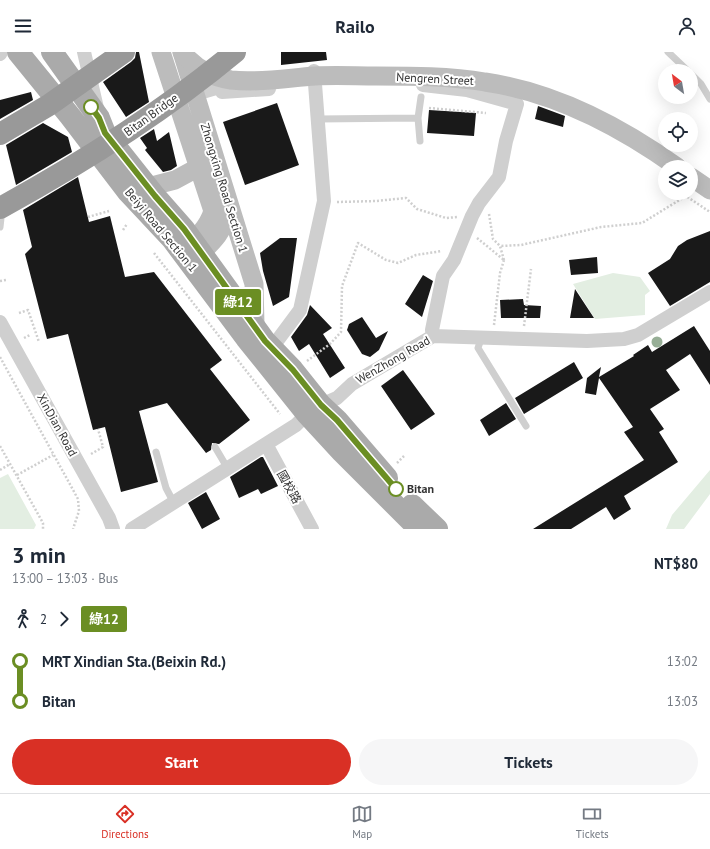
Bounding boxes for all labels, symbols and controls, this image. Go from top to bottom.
icon: menu [12,15,34,37]
text: Railo [335,15,375,38]
icon: person [676,15,698,37]
north arrow [658,64,698,104]
map controls [658,64,698,200]
street label: Nengren Street [396,69,474,88]
street label: Bitan Bridge [121,90,181,139]
unlabelled marker [83,99,99,115]
button: locate [658,112,698,152]
street label: Zhongxing Road Section 1 [198,121,251,254]
button: layers [658,160,698,200]
street label: Beiyi Road Section 1 [122,185,201,275]
line badge: 綠12 [215,289,261,315]
text: 綠12 [223,293,253,311]
street label: WenZhong Road [353,332,433,387]
street label: XinDian Road [34,391,81,459]
street label: 國校路 [274,467,305,506]
marker: Bitan [388,481,404,497]
place label: Bitan [407,481,434,496]
text: 3 min [12,541,66,569]
text: NT$80 [654,554,698,573]
text: 13:00 – 13:03 · Bus [12,570,118,587]
icon: walk [12,608,34,630]
icon: forward [53,608,75,630]
text: 綠12 [89,610,119,628]
text: 2 [40,611,47,628]
text: MRT Xindian Sta.(Beixin Rd.) [42,652,226,671]
text: 13:02 [667,653,698,670]
text: Bitan [42,692,76,711]
text: 13:03 [667,693,698,710]
button: Start [12,739,351,785]
button: Tickets [359,739,698,785]
tab: Directions [101,803,149,841]
tab: Map [351,803,373,841]
tab: Tickets [576,803,609,841]

